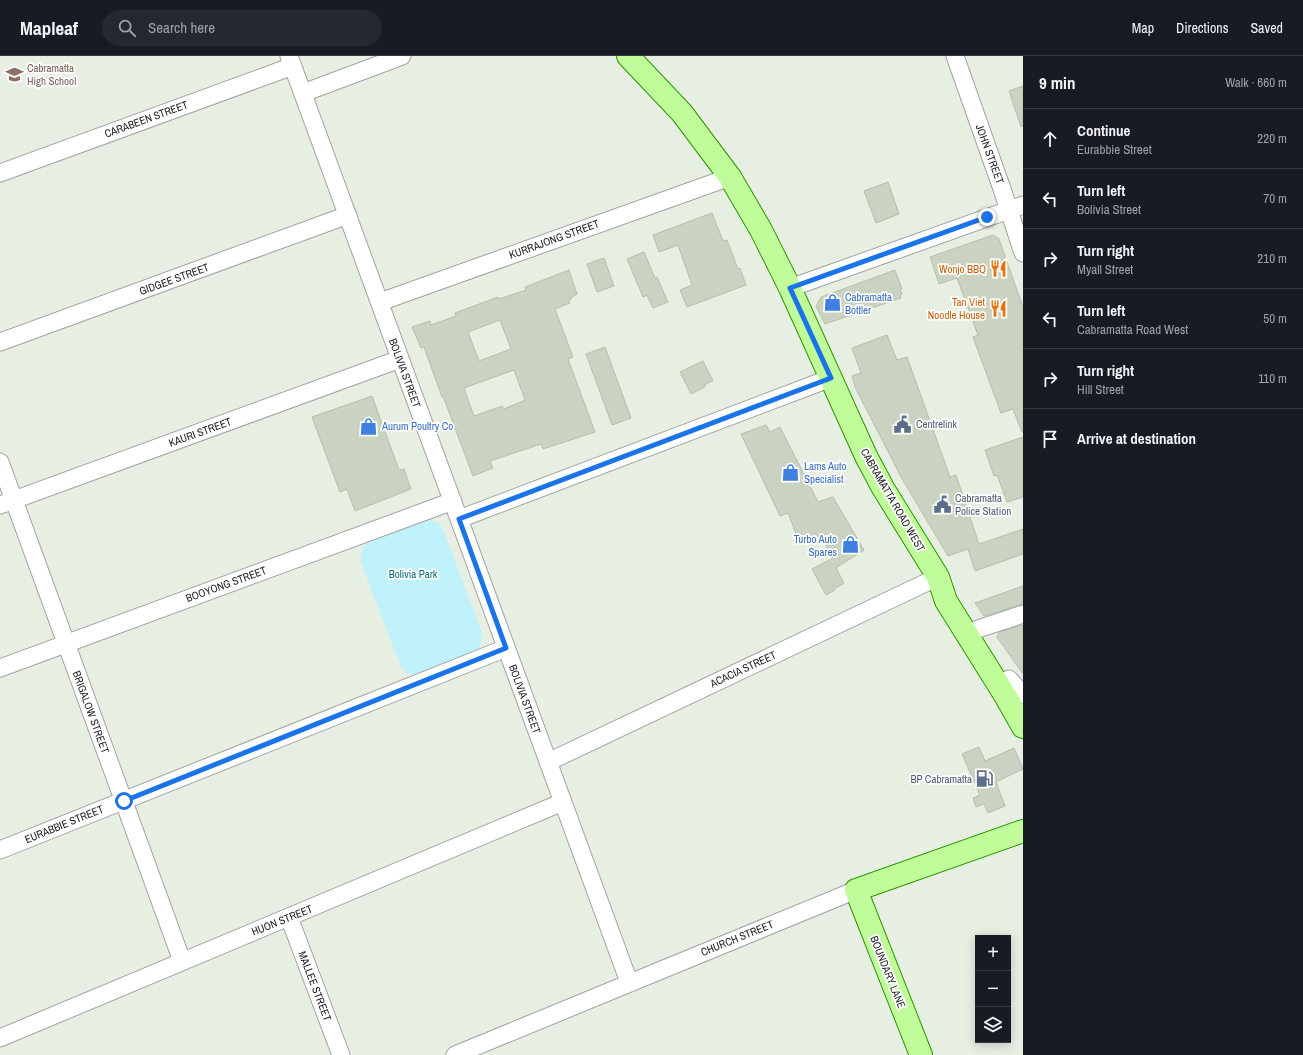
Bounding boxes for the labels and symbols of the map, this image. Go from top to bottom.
place label: Cabramatta High School [27,61,76,88]
school or university icon: Cabramatta High School [4,64,24,84]
street label: CARABEEN STREET [102,97,190,141]
street label: JOHN STREET [973,122,1007,186]
route end [978,208,996,226]
street label: KURRAJONG STREET [507,216,601,262]
restaurant icon: Wonjo BBQ [989,259,1009,279]
street label: GIDGEE STREET [137,260,211,298]
place label: Wonjo BBQ [939,262,986,276]
place label: Cabramatta Bottler [845,290,892,317]
shop icon: Cabramatta Bottler [822,293,842,313]
place label: Tan Viet Noodle House [928,295,985,322]
restaurant icon: Tan Viet Noodle House [988,298,1008,318]
street label: BOLIVIA STREET [386,336,424,410]
street label: KAURI STREET [167,414,234,450]
public building icon: Centrelink [893,414,913,434]
shop icon: Aurum Poultry Co [359,416,379,436]
place label: Centrelink [916,417,958,431]
place label: Aurum Poultry Co [381,419,453,433]
street label: CABRAMATTA ROAD WEST [858,446,929,555]
place label: Lams Auto Specialist [804,459,847,486]
shop icon: Lams Auto Specialist [781,462,801,482]
place label: Cabramatta Police Station [955,491,1011,518]
public building icon: Cabramatta Police Station [932,494,952,514]
place label: Turbo Auto Spares [794,532,837,559]
shop icon: Turbo Auto Spares [840,535,860,555]
street label: BOOYONG STREET [184,563,269,605]
park label: Bolivia Park [389,567,438,581]
street label: ACACIA STREET [707,647,779,691]
street label: BOLIVIA STREET [506,662,544,736]
street label: BRIGALOW STREET [70,669,113,756]
fuel station icon: BP Cabramatta [975,769,995,789]
place label: BP Cabramatta [910,772,972,786]
route start [115,792,133,810]
street label: EURABBIE STREET [23,802,106,846]
street label: HUON STREET [249,901,315,939]
street label: CHURCH STREET [699,917,776,959]
street label: BOUNDARY LANE [867,934,909,1010]
street label: MALLEE STREET [295,949,335,1023]

